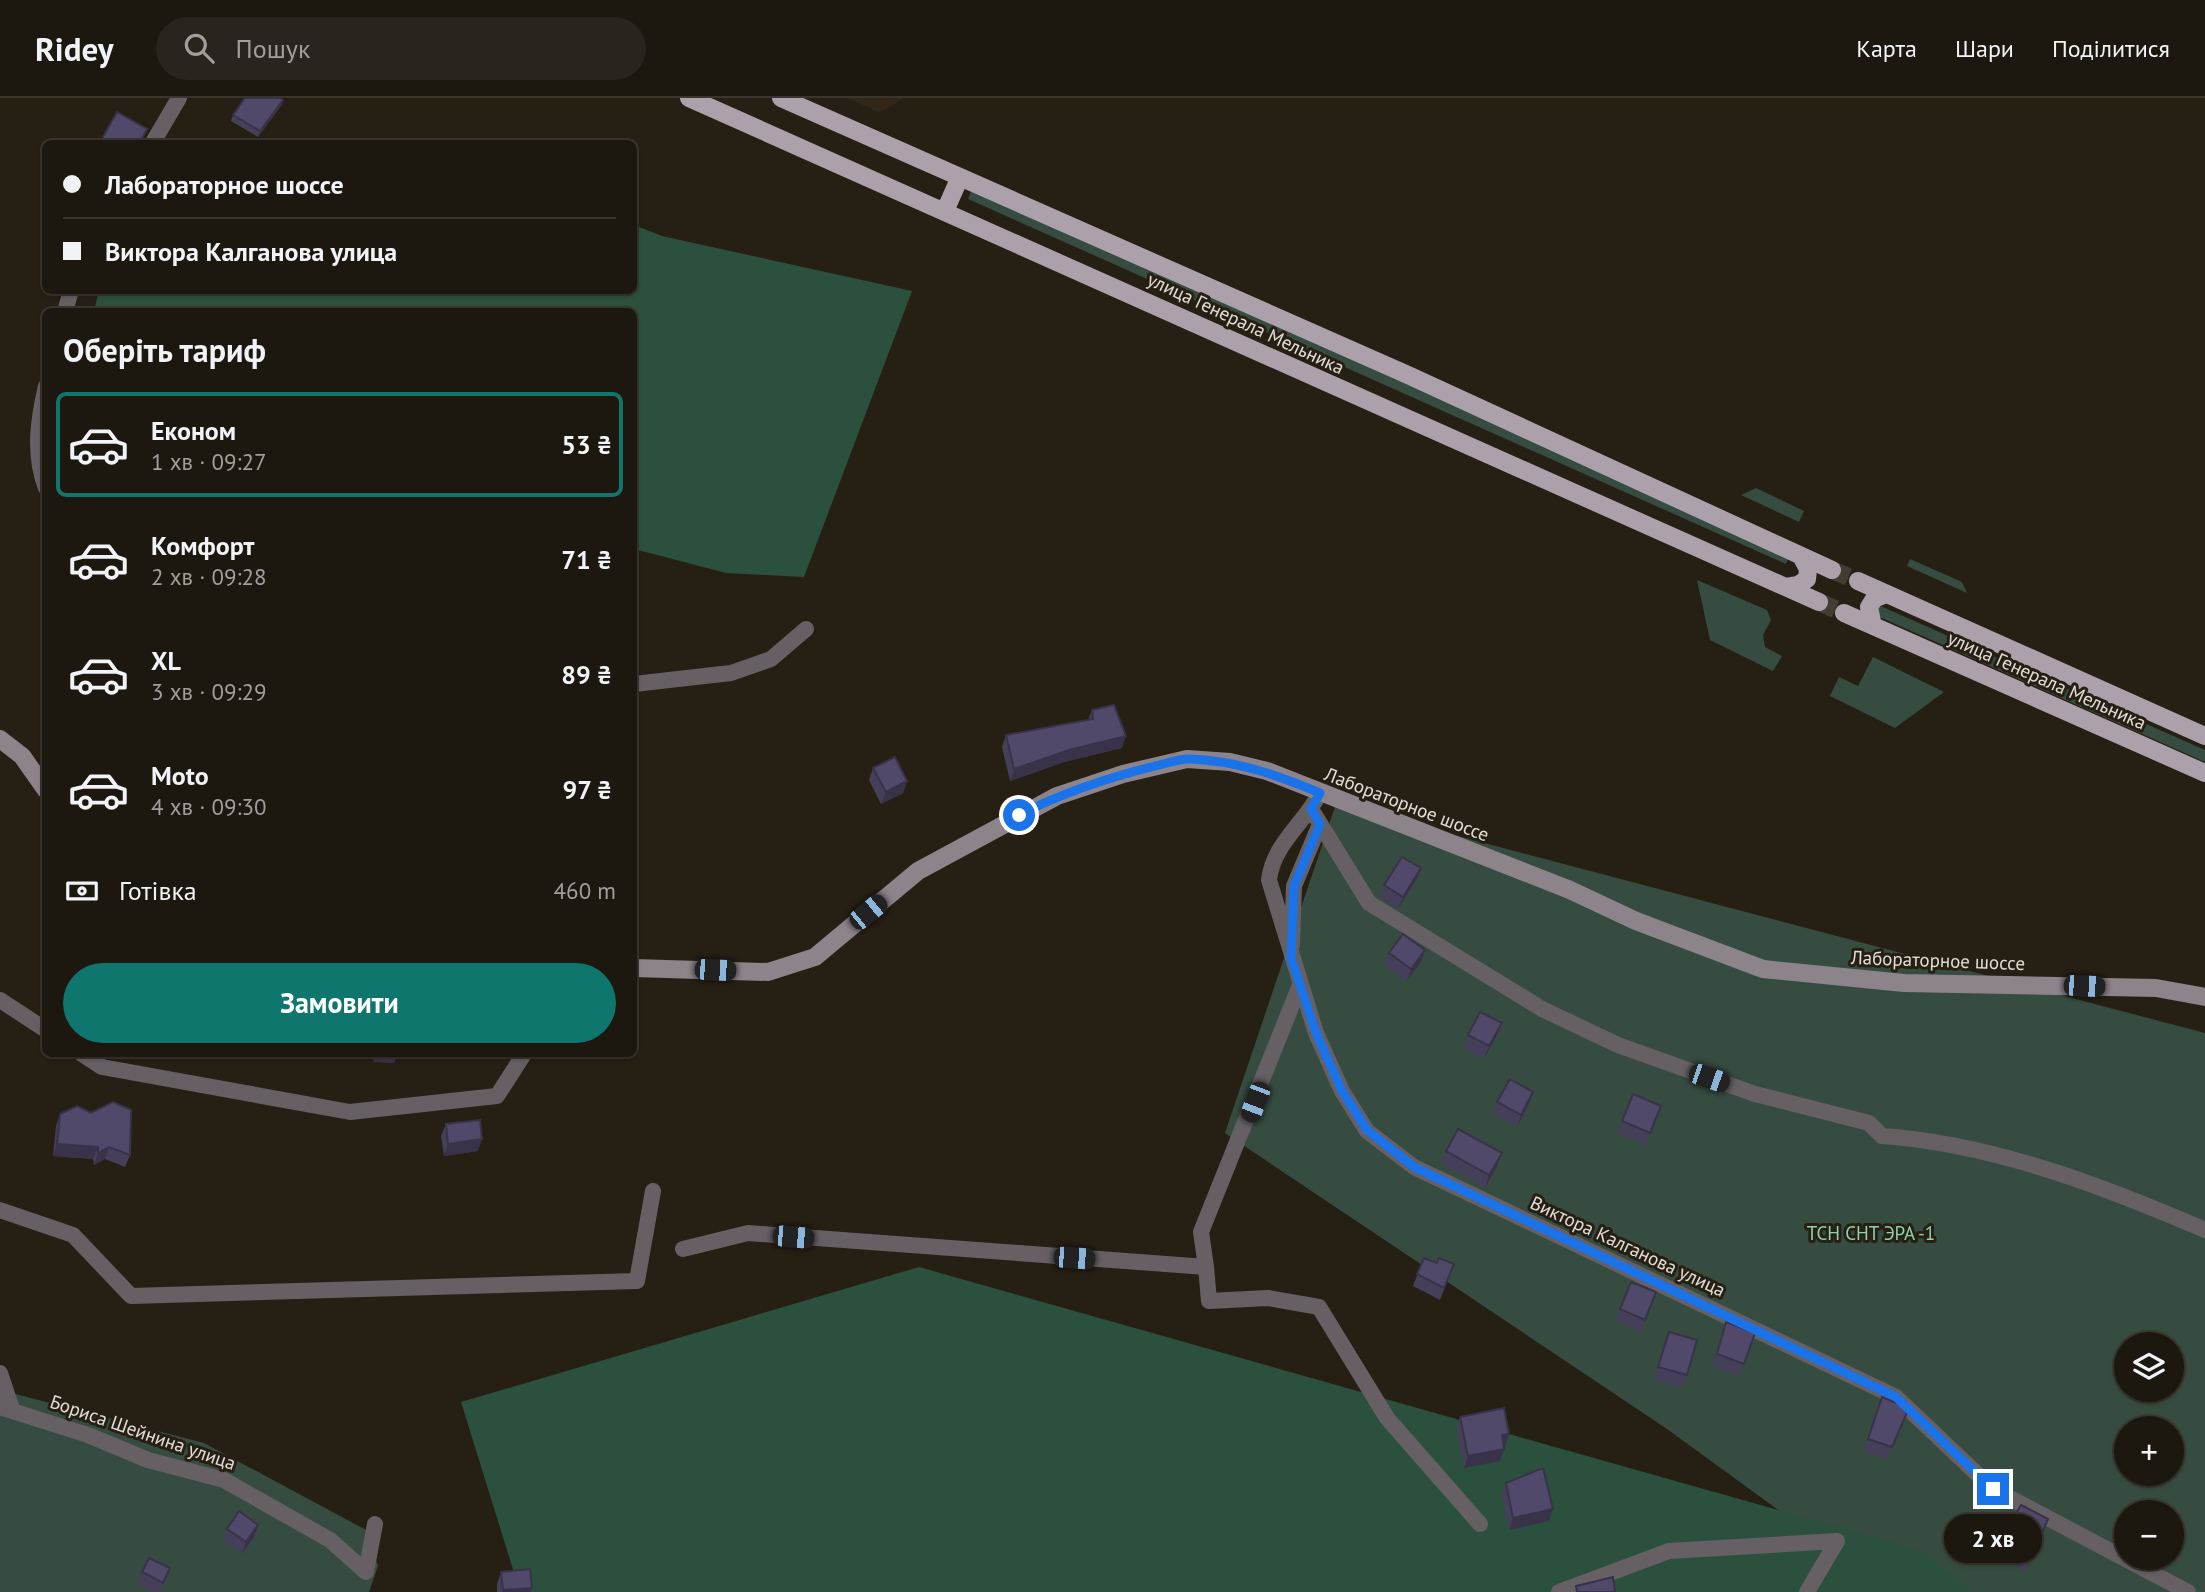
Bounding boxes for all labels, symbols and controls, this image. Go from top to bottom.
search box [156,17,646,80]
text: Ridey [35,27,114,70]
icon: search [180,29,218,67]
text: Пошук [236,32,310,65]
text: Карта [1856,33,1917,64]
text: Шари [1955,33,2014,64]
text: Поділитися [2052,33,2170,64]
text: Лабораторное шоссе [105,168,344,201]
text: Виктора Калганова улица [105,235,397,268]
street label: улица Генерала Мельника [1144,267,1348,379]
text: Оберіть тариф [63,329,266,371]
icon: car [67,413,130,476]
text: Економ [151,414,236,447]
text: 53 ₴ [561,428,612,461]
text: 1 хв · 09:27 [151,447,267,476]
icon: car [67,528,130,591]
text: Комфорт [151,529,254,562]
text: 71 ₴ [561,543,612,576]
text: 2 хв · 09:28 [151,562,267,591]
street label: улица Генерала Мельника [1944,625,2150,735]
icon: car [67,643,130,706]
text: XL [151,644,181,677]
text: 89 ₴ [561,658,612,691]
text: 3 хв · 09:29 [151,677,267,706]
icon: car [67,758,130,821]
text: Moto [151,759,209,792]
street label: Лабораторное шоссе [1320,761,1493,846]
text: 97 ₴ [563,773,612,806]
text: 4 хв · 09:30 [151,792,267,821]
route start [1003,799,1035,831]
icon: cash [63,872,101,910]
text: Готівка [119,874,197,907]
text: 460 m [554,876,616,905]
car [846,891,891,933]
street label: Лабораторное шоссе [1849,945,2026,975]
car [694,959,737,981]
button: Замовити [63,963,616,1043]
car [2063,975,2106,997]
car [1686,1061,1733,1095]
car [1238,1079,1273,1125]
street label: Виктора Калганова улица [1527,1190,1729,1302]
park label: ТСН СНТ ЭРА -1 [1807,1221,1935,1245]
car [772,1225,815,1249]
car [1053,1246,1096,1270]
map controls [2114,1332,2184,1570]
button: layers [2114,1332,2184,1402]
street label: Бориса Шейнина улица [47,1389,239,1475]
button: + [2114,1416,2184,1486]
route end [1977,1473,2009,1505]
button: − [2114,1500,2184,1570]
callout: 2 хв [1944,1514,2042,1562]
text: 2 хв [1972,1524,2014,1553]

